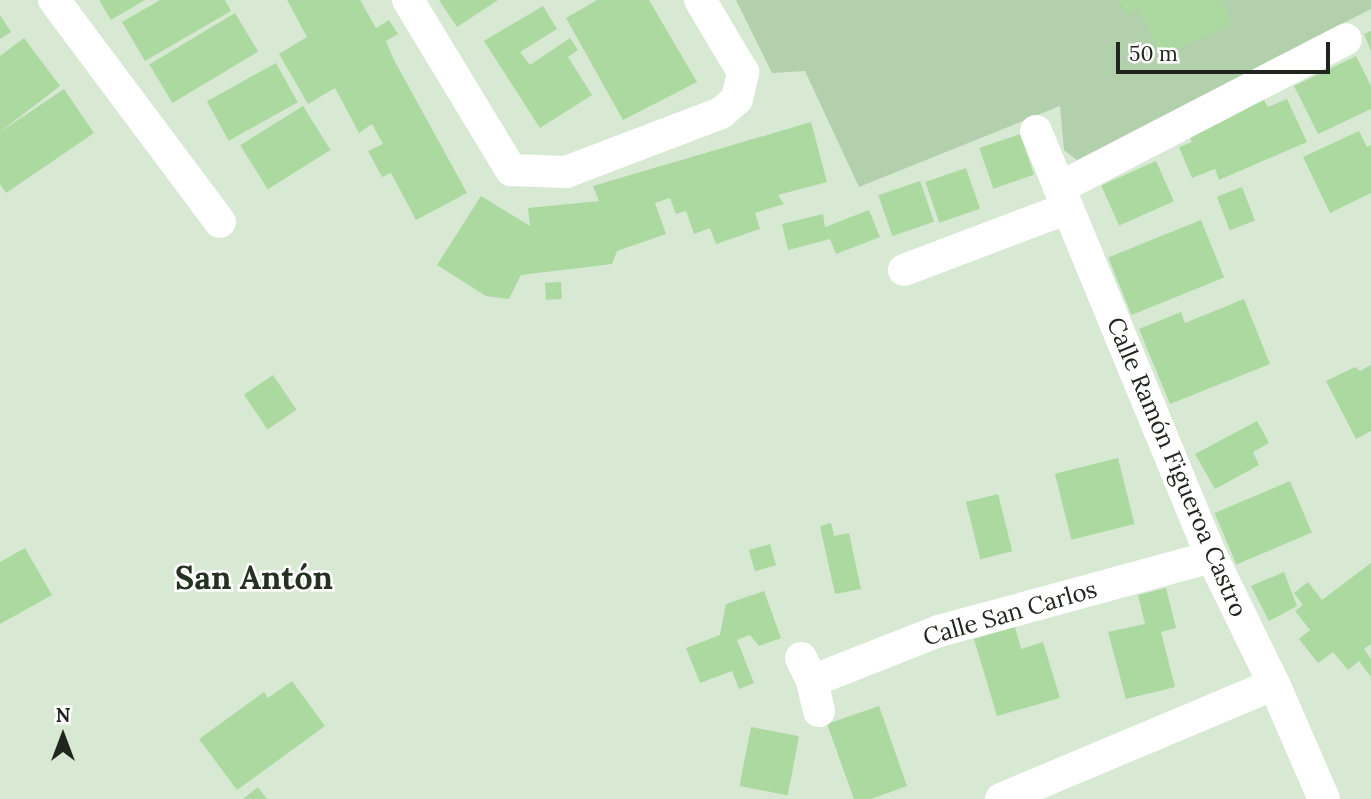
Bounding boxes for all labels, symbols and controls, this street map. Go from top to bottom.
scale bar [1119,28,1332,72]
text: 50 m [1129,40,1178,67]
street label: Calle Ramón Figueroa Castro [1101,313,1253,621]
district label: San Antón [175,559,333,597]
street label: Calle San Carlos [920,574,1100,652]
north arrow [28,701,98,771]
text: N [56,703,70,727]

